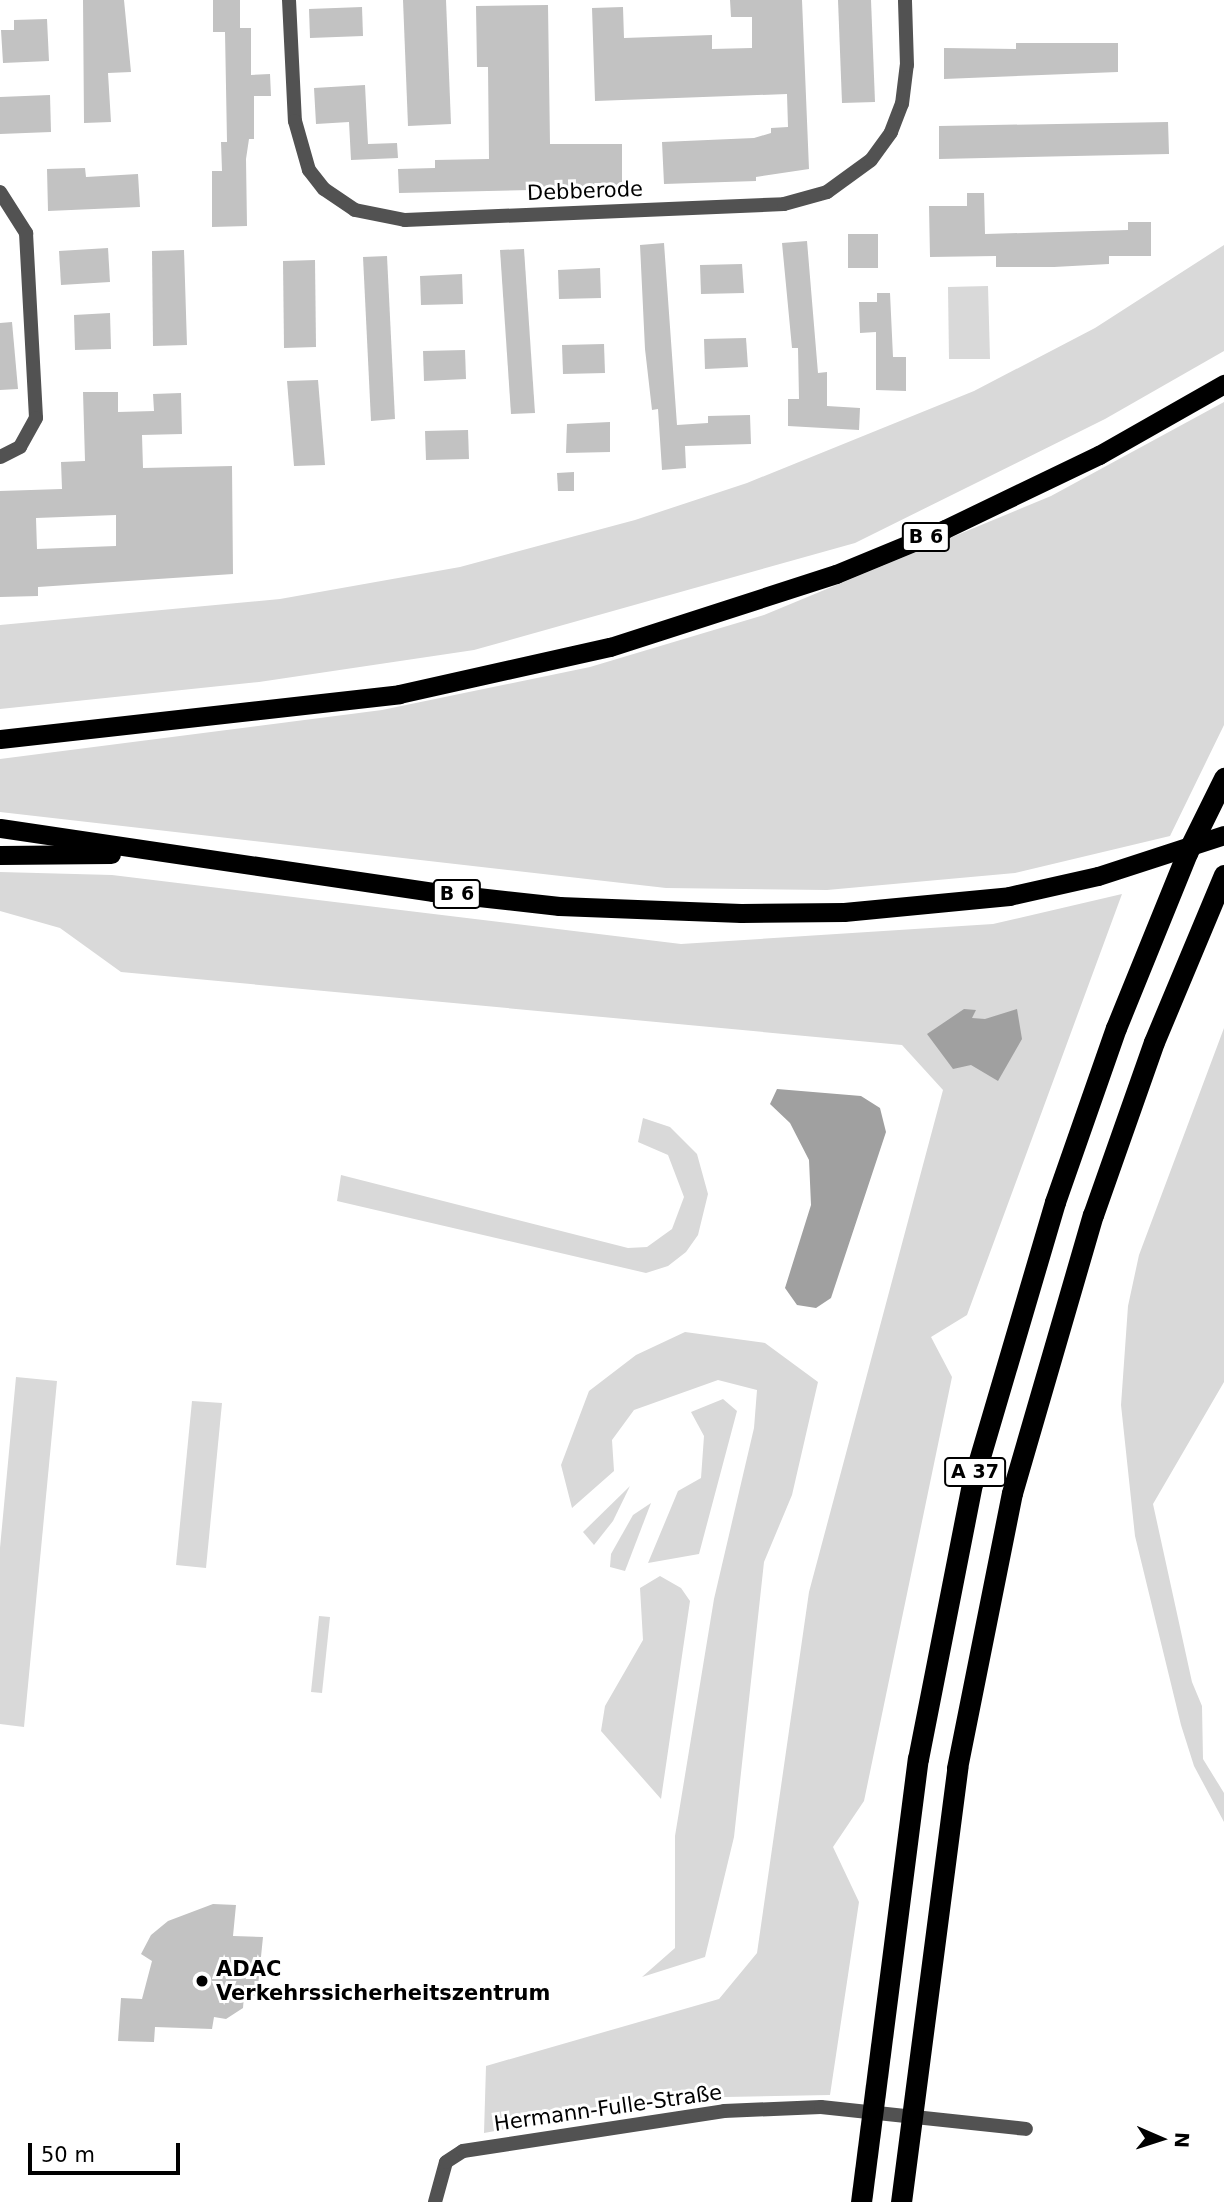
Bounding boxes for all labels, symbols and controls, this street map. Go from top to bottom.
street label: Debberode [527,176,643,206]
road number: B 6 [902,522,950,552]
road number: B 6 [433,878,482,909]
road number: A 37 [944,1456,1006,1488]
place label: ADAC Verkehrssicherheitszentrum [216,1956,550,2006]
marker: ADAC Verkehrssicherheitszentrum [194,1973,210,1989]
street label: Hermann-Fulle-Straße [492,2080,724,2136]
north arrow [1126,2104,1196,2174]
scale bar [32,2128,184,2172]
text: N [1171,2132,1193,2149]
text: 50 m [41,2143,95,2167]

